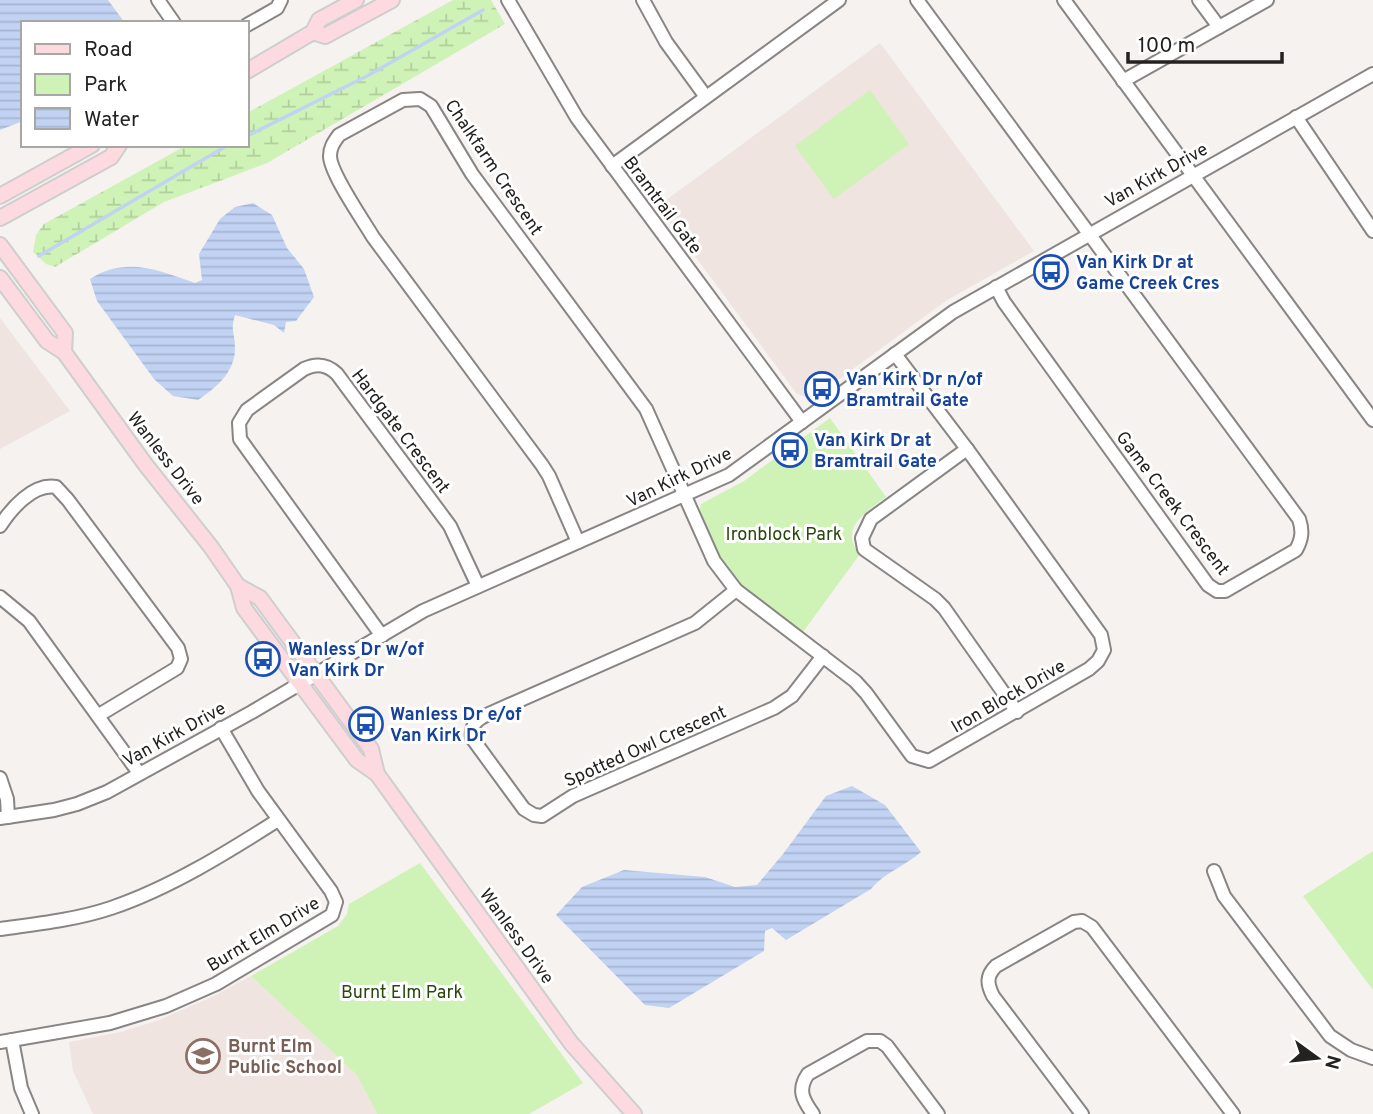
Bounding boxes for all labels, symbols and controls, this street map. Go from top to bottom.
legend [21,21,248,147]
scale bar [1128,21,1282,65]
text: 100 m [1138,33,1195,60]
text: Road [84,37,133,64]
text: Park [84,72,127,99]
street label: Chalkfarm Crescent [439,95,547,240]
text: Water [84,107,139,134]
street label: Van Kirk Drive [1101,139,1212,214]
street label: Bramtrail Gate [617,152,706,259]
place label: Van Kirk Dr at Game Creek Cres [1076,252,1220,296]
bus stop icon: Van Kirk Dr at Game Creek Cres [1032,253,1070,291]
street label: Hardgate Crescent [345,365,454,499]
place label: Van Kirk Dr n/of Bramtrail Gate [846,369,983,413]
bus stop icon: Van Kirk Dr n/of Bramtrail Gate [803,370,841,408]
street label: Wanless Drive [121,408,209,510]
street label: Game Creek Crescent [1110,427,1234,581]
place label: Van Kirk Dr at Bramtrail Gate [814,430,937,474]
bus stop icon: Van Kirk Dr at Bramtrail Gate [771,431,809,469]
street label: Van Kirk Drive [623,443,736,514]
park label: Ironblock Park [726,524,842,547]
place label: Wanless Dr w/of Van Kirk Dr [288,639,424,683]
bus stop icon: Wanless Dr w/of Van Kirk Dr [244,640,282,678]
street label: Iron Block Drive [947,655,1070,739]
street label: Van Kirk Drive [119,698,230,773]
street label: Spotted Owl Crescent [561,701,730,793]
place label: Wanless Dr e/of Van Kirk Dr [390,704,522,748]
bus stop icon: Wanless Dr e/of Van Kirk Dr [347,705,385,743]
street label: Wanless Drive [473,885,558,989]
street label: Burnt Elm Drive [203,893,324,978]
park label: Burnt Elm Park [341,982,463,1005]
north arrow [1282,1023,1352,1093]
place label: Burnt Elm Public School [228,1036,342,1080]
school or university icon: Burnt Elm Public School [184,1037,222,1075]
text: N [1318,1052,1345,1072]

